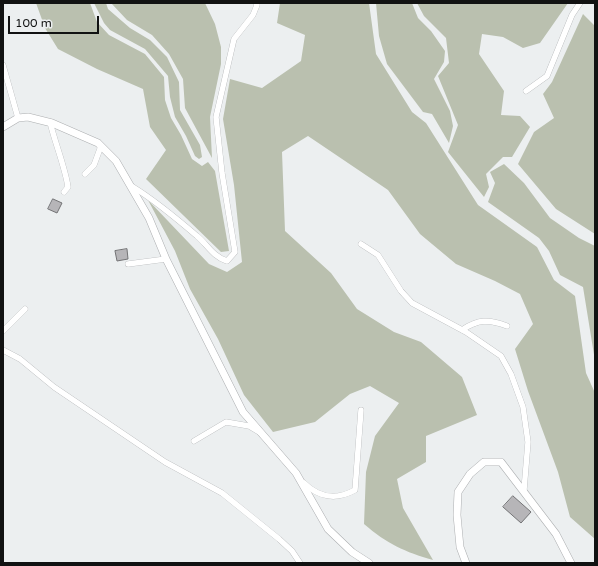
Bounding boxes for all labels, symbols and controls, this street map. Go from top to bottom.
scale bar [10,8,101,34]
text: 100 m [15,16,52,30]

